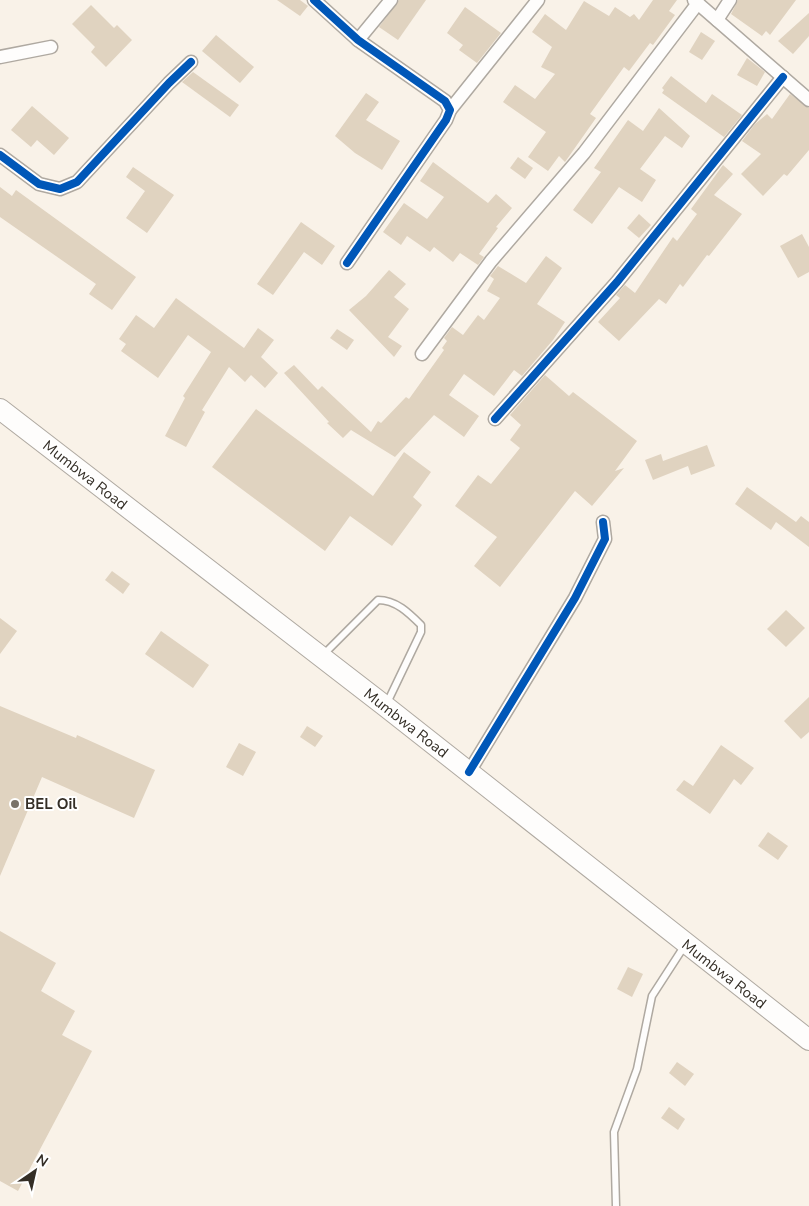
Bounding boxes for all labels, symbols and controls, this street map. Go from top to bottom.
street label: Mumbwa Road [39,436,131,514]
street label: Mumbwa Road [360,684,452,762]
place label: BEL Oil [25,794,77,814]
marker: BEL Oil [9,798,21,810]
street label: Mumbwa Road [678,935,770,1013]
north arrow [10,1146,60,1196]
text: N [32,1150,52,1171]

